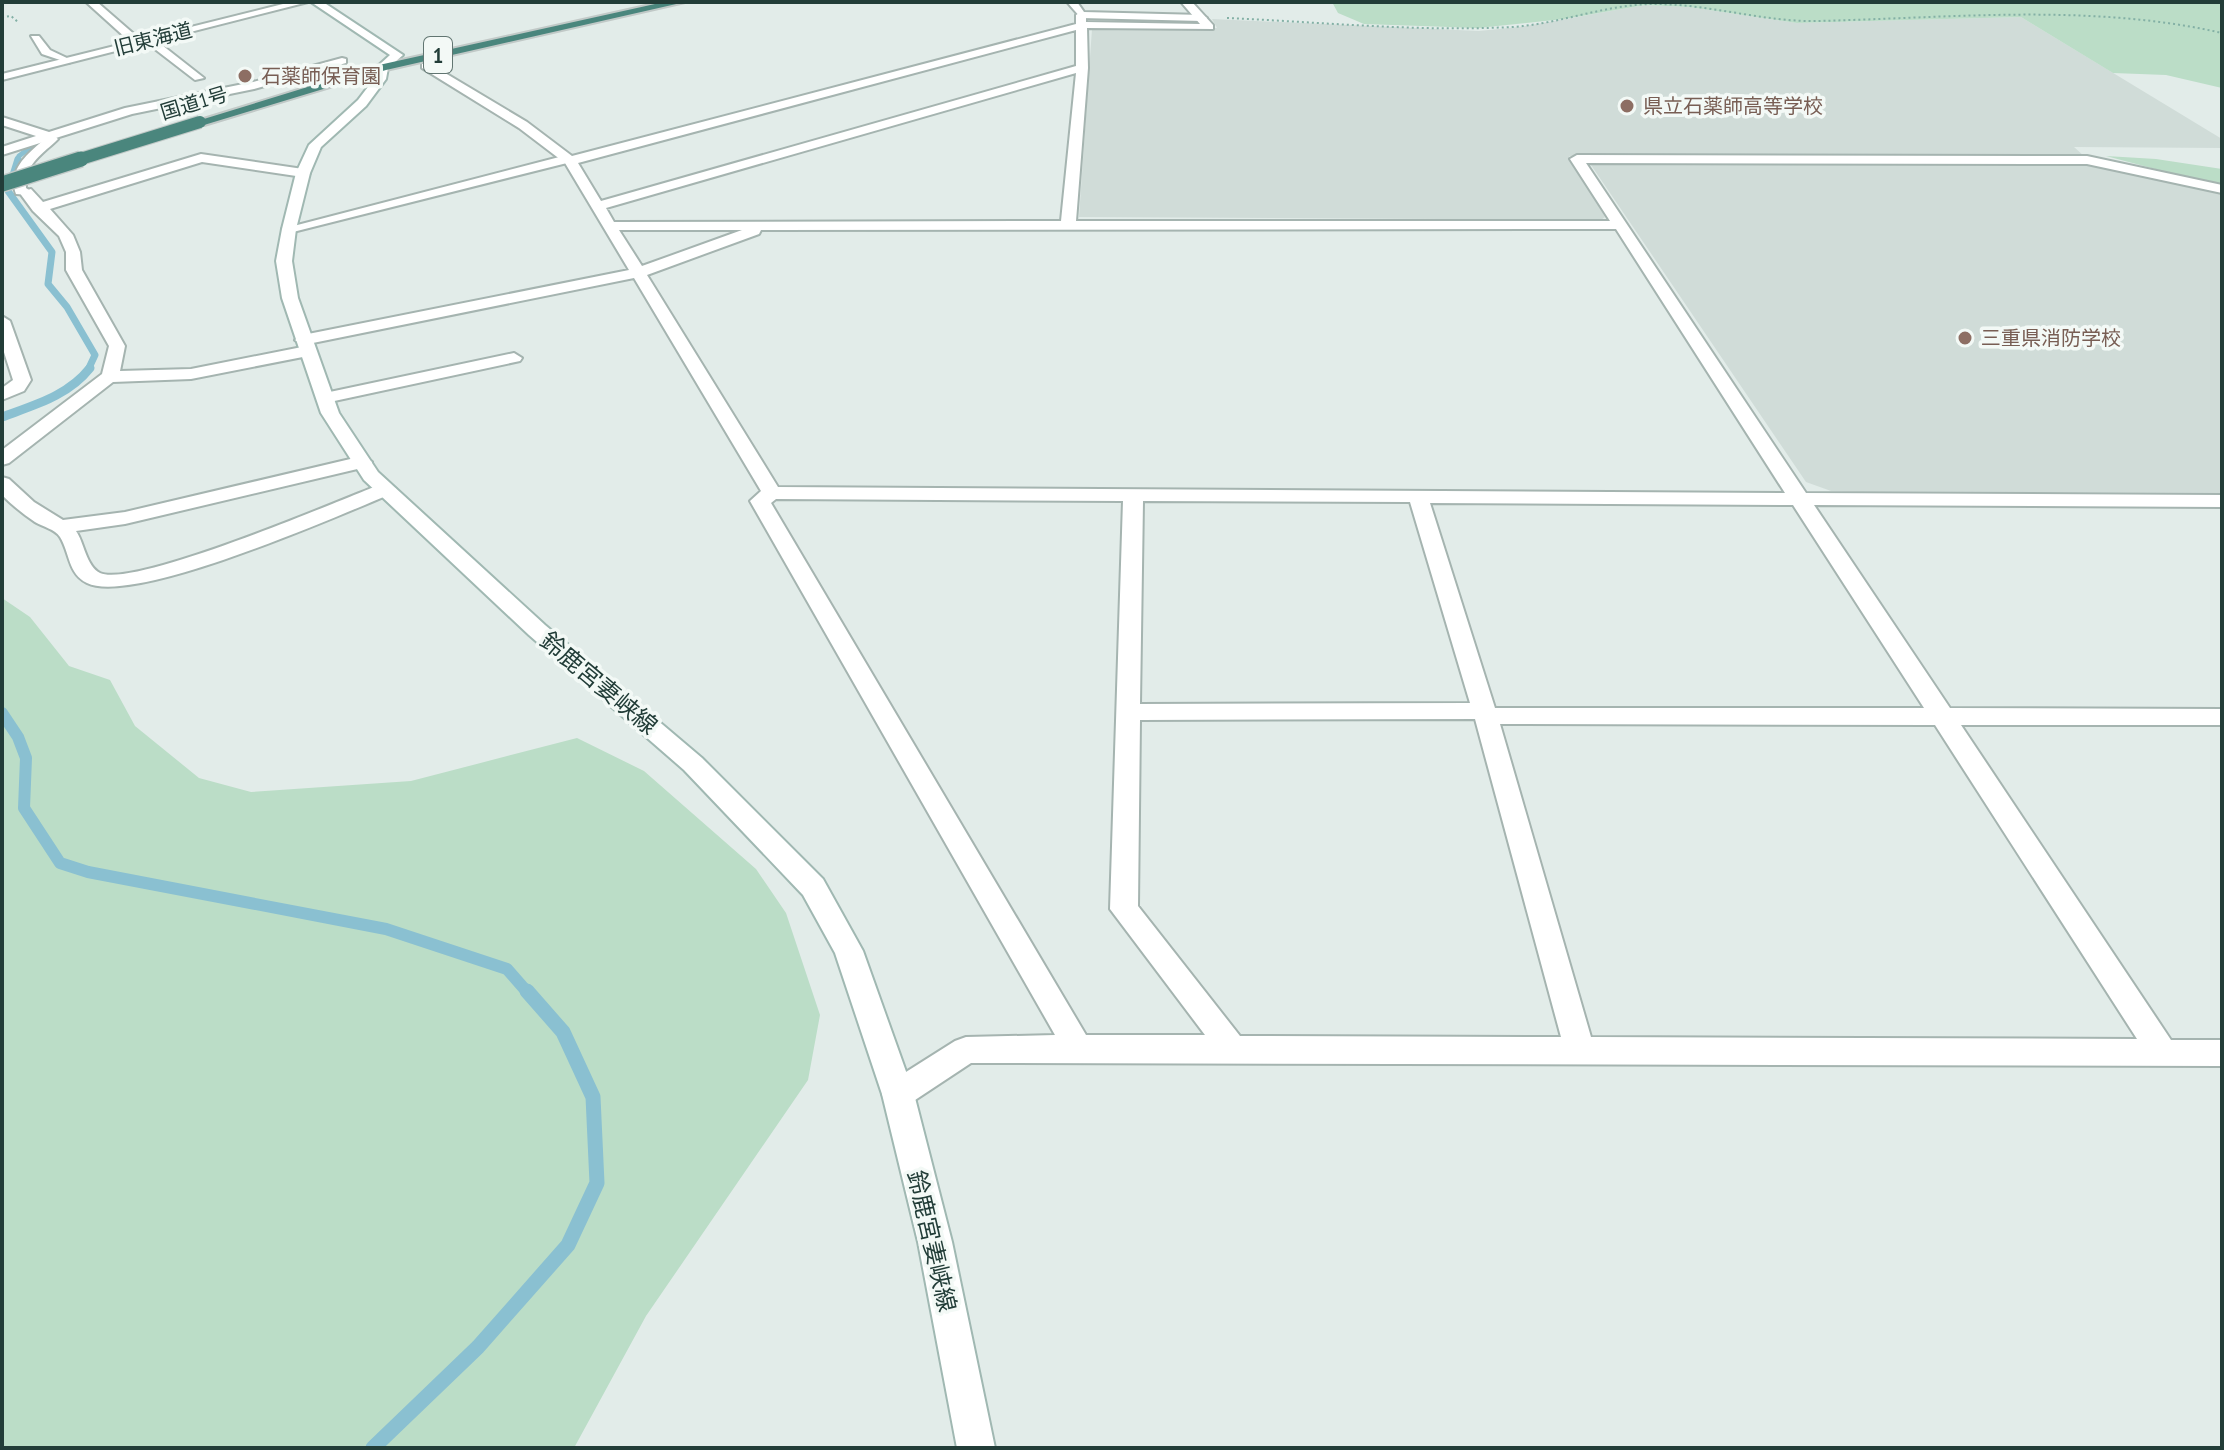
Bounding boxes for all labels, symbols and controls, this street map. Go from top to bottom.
street label: 旧東海道 [111,17,195,61]
road number: 1 [424,37,452,73]
place label: 石薬師保育園 [261,63,381,89]
marker: 石薬師保育園 [236,67,254,85]
street label: 国道1号 [157,80,231,126]
place label: 県立石薬師高等学校 [1643,93,1823,119]
marker: 県立石薬師高等学校 [1618,97,1636,115]
place label: 三重県消防学校 [1981,325,2121,351]
marker: 三重県消防学校 [1956,329,1974,347]
street label: 鈴鹿宮妻峡線 [534,625,664,741]
street label: 鈴鹿宮妻峡線 [901,1167,963,1315]

